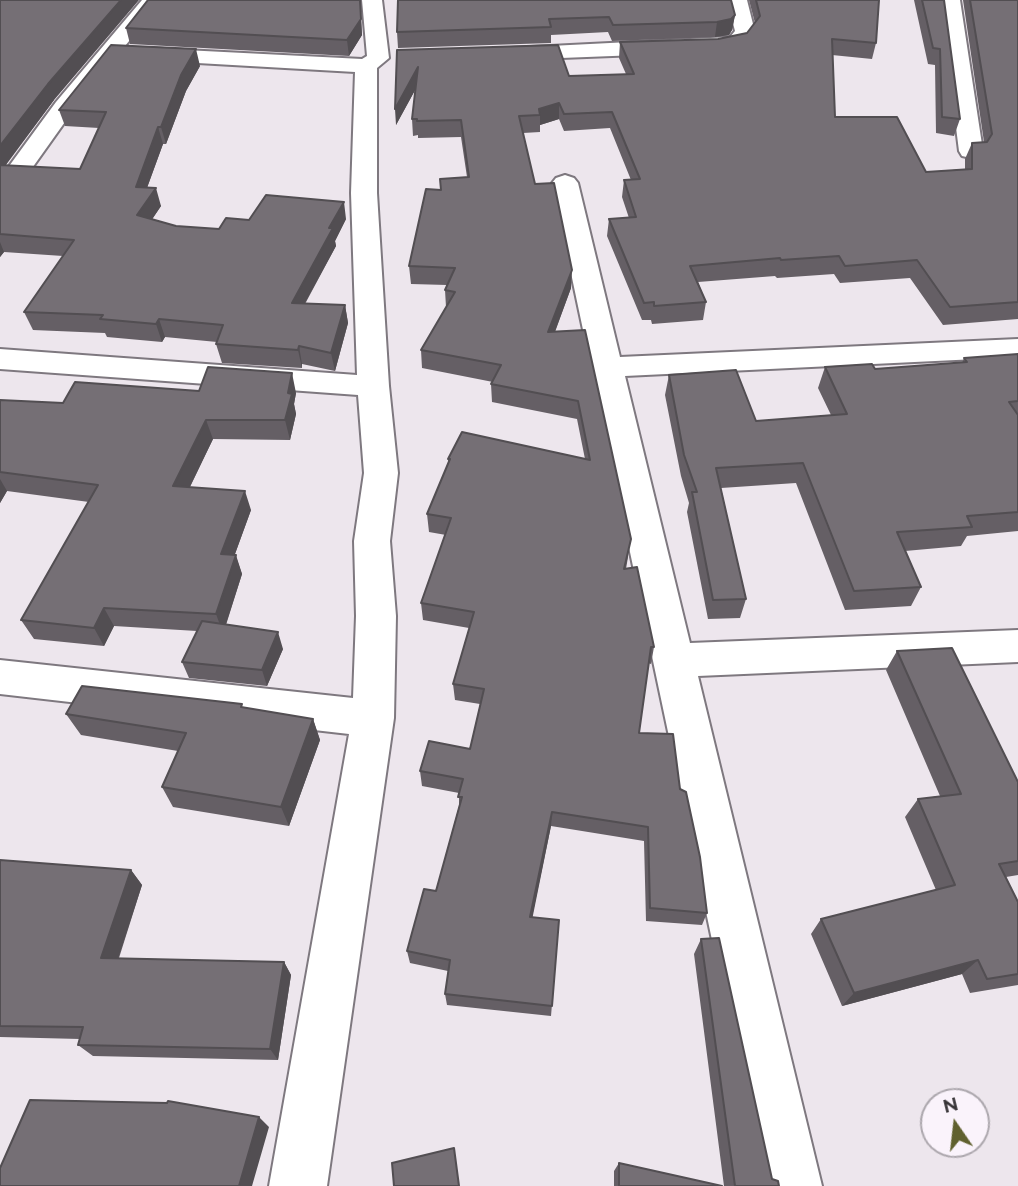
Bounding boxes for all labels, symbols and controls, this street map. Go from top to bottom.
north arrow [920,1088,990,1158]
text: N [941,1092,960,1117]

